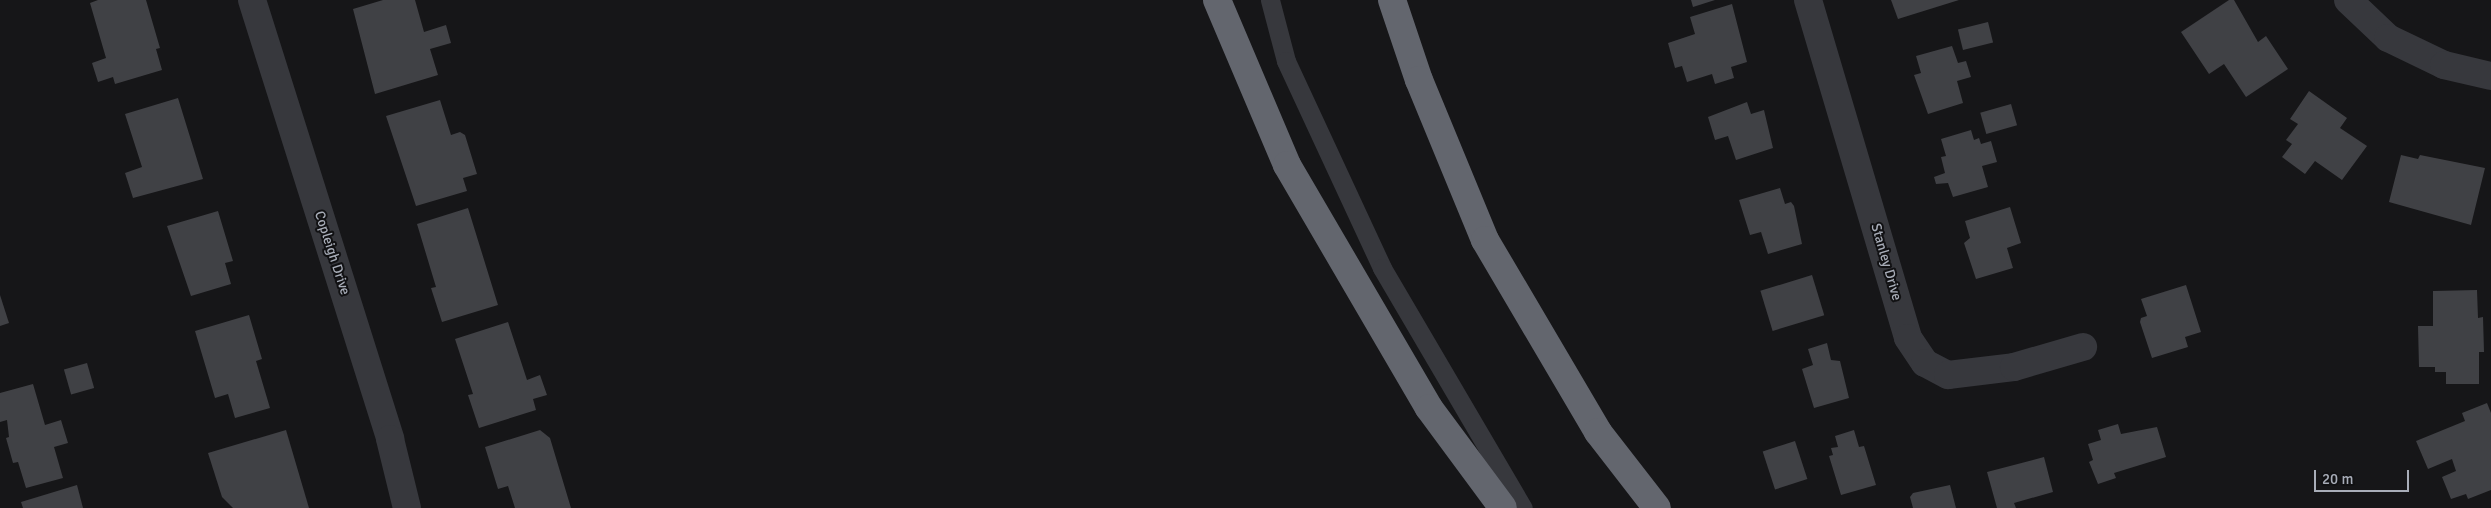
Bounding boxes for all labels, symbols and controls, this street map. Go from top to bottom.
street label: Copleigh Drive [311,209,353,297]
street label: Stanley Drive [1867,222,1905,302]
scale bar [2316,460,2411,492]
text: 20 m [2322,470,2353,488]

